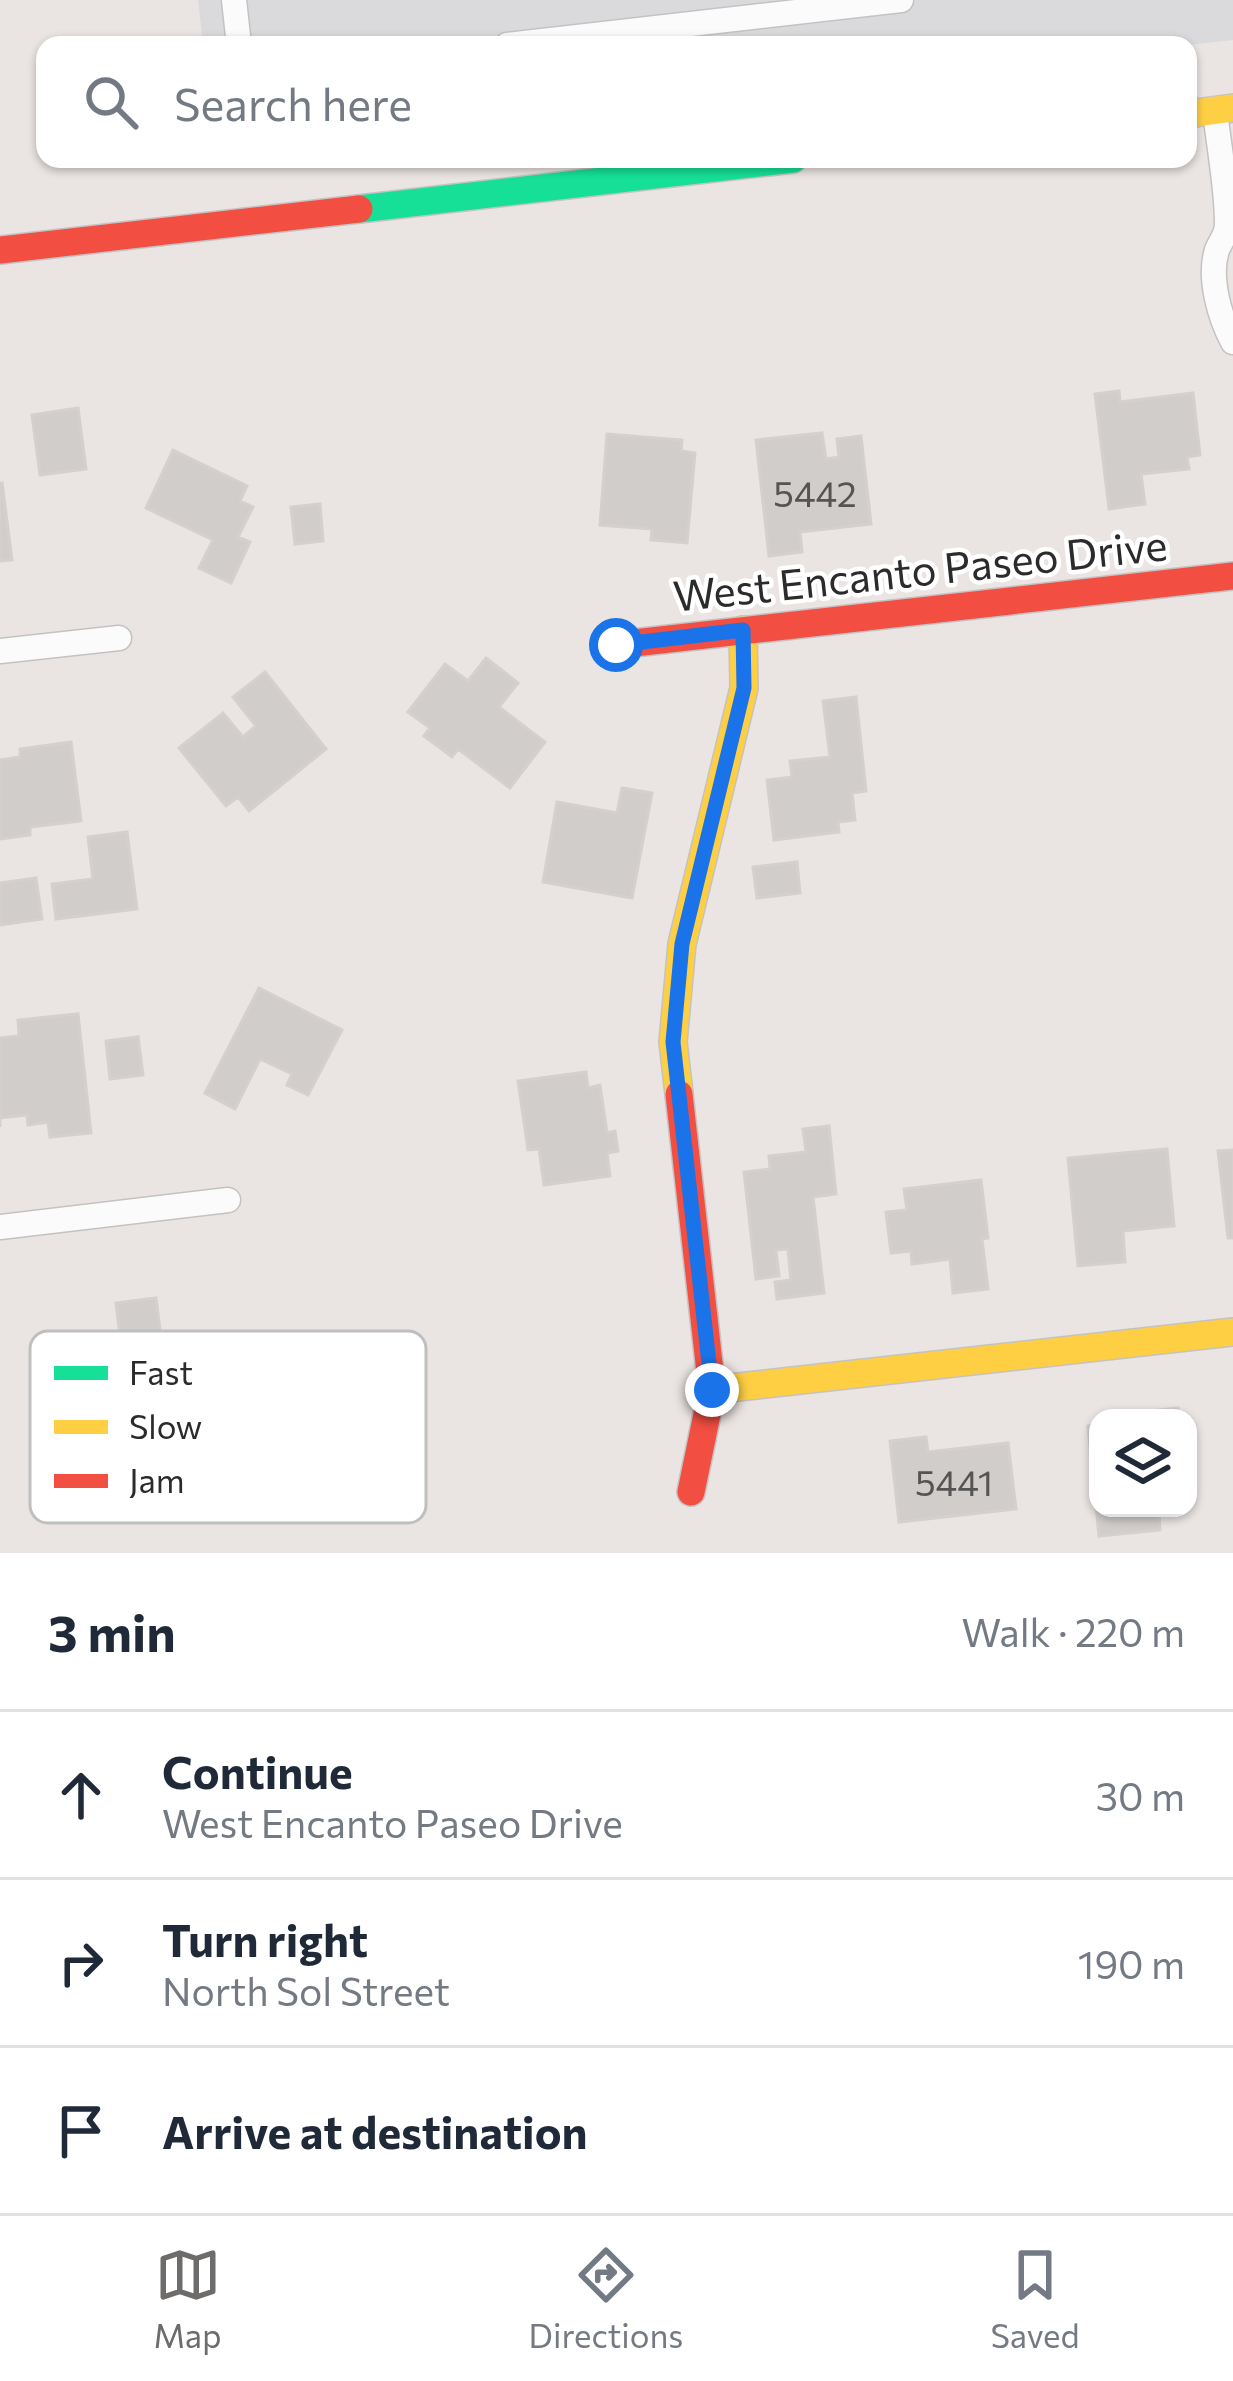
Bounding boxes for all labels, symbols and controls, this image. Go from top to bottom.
search box [36,36,1197,168]
icon: search [78,69,144,135]
text: Search here [174,75,412,130]
house number: 5442 [773,470,857,514]
street label: West Encanto Paseo Drive [670,517,1170,621]
route start [589,618,643,672]
legend [30,1331,426,1523]
text: Fast [129,1351,193,1392]
route end [685,1363,739,1417]
text: Slow [129,1405,202,1446]
map controls [1089,1409,1197,1517]
button: layers [1089,1409,1197,1517]
text: Jam [129,1459,185,1500]
house number: 5441 [915,1459,993,1503]
text: 3 min [48,1600,176,1663]
text: Walk · 220 m [962,1607,1185,1655]
text: Continue [162,1743,353,1798]
icon: ahead [48,1762,114,1828]
text: 30 m [1096,1771,1185,1819]
text: West Encanto Paseo Drive [162,1798,623,1846]
text: Turn right [162,1911,368,1966]
icon: right [48,1930,114,1996]
text: 190 m [1078,1939,1185,1987]
text: North Sol Street [162,1966,450,2014]
icon: arrive [48,2098,114,2164]
text: Arrive at destination [162,2103,588,2158]
tab: Map [154,2242,222,2355]
tab: Directions [529,2242,683,2355]
tab: Saved [990,2242,1079,2355]

